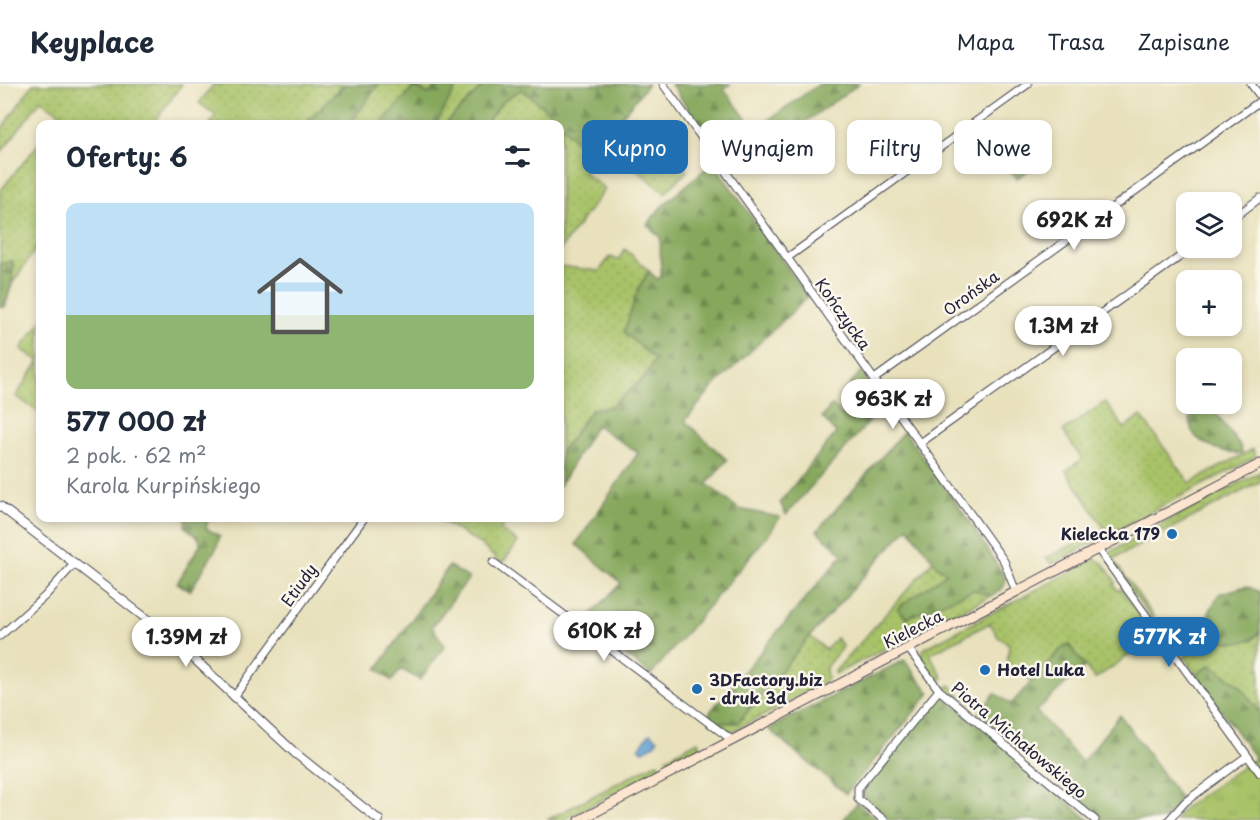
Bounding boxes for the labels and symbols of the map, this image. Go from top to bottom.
pin: 692K zł [1019,200,1129,251]
street label: Orońska [937,263,1004,321]
street label: Kończycka [810,273,877,354]
pin: 1.3M zł [1008,306,1118,357]
pin: 963K zł [838,379,948,430]
place label: Kielecka 179 [1060,521,1160,545]
marker: Kielecka 179 [1165,527,1179,541]
street label: Etiudy [274,558,322,611]
street label: Kielecka [878,603,947,653]
pin: 610K zł [549,611,659,662]
pin: 1.39M zł [124,617,248,668]
pin: 577K zł [1114,617,1224,668]
place label: Hotel Luka [997,657,1085,681]
marker: Hotel Luka [978,663,992,677]
place label: 3DFactory.biz - druk 3d [709,667,823,709]
street label: Piotra Michałowskiego [946,675,1093,803]
marker: 3DFactory.biz - druk 3d [690,682,704,696]

